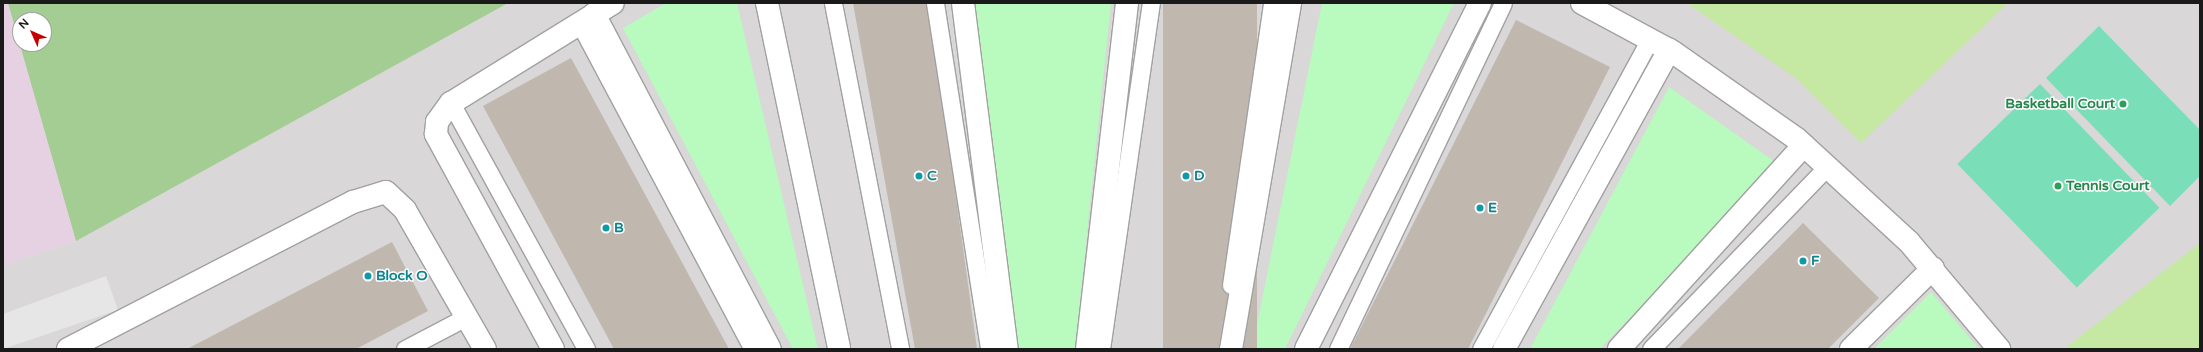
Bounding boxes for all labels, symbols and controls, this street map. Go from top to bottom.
north arrow [12,12,52,52]
text: N [16,16,32,32]
place label: Basketball Court [2005,96,2115,112]
marker: Basketball Court [2118,99,2128,109]
place label: C [927,168,937,184]
place label: D [1194,168,1205,184]
marker: C [914,171,924,181]
marker: D [1181,171,1191,181]
place label: Tennis Court [2066,178,2150,194]
marker: Tennis Court [2053,181,2063,191]
place label: E [1488,200,1497,216]
marker: E [1475,203,1485,213]
place label: B [614,220,624,236]
marker: B [601,223,611,233]
place label: F [1811,253,1820,269]
marker: F [1798,256,1808,266]
place label: Block O [376,268,428,284]
marker: Block O [363,271,373,281]

